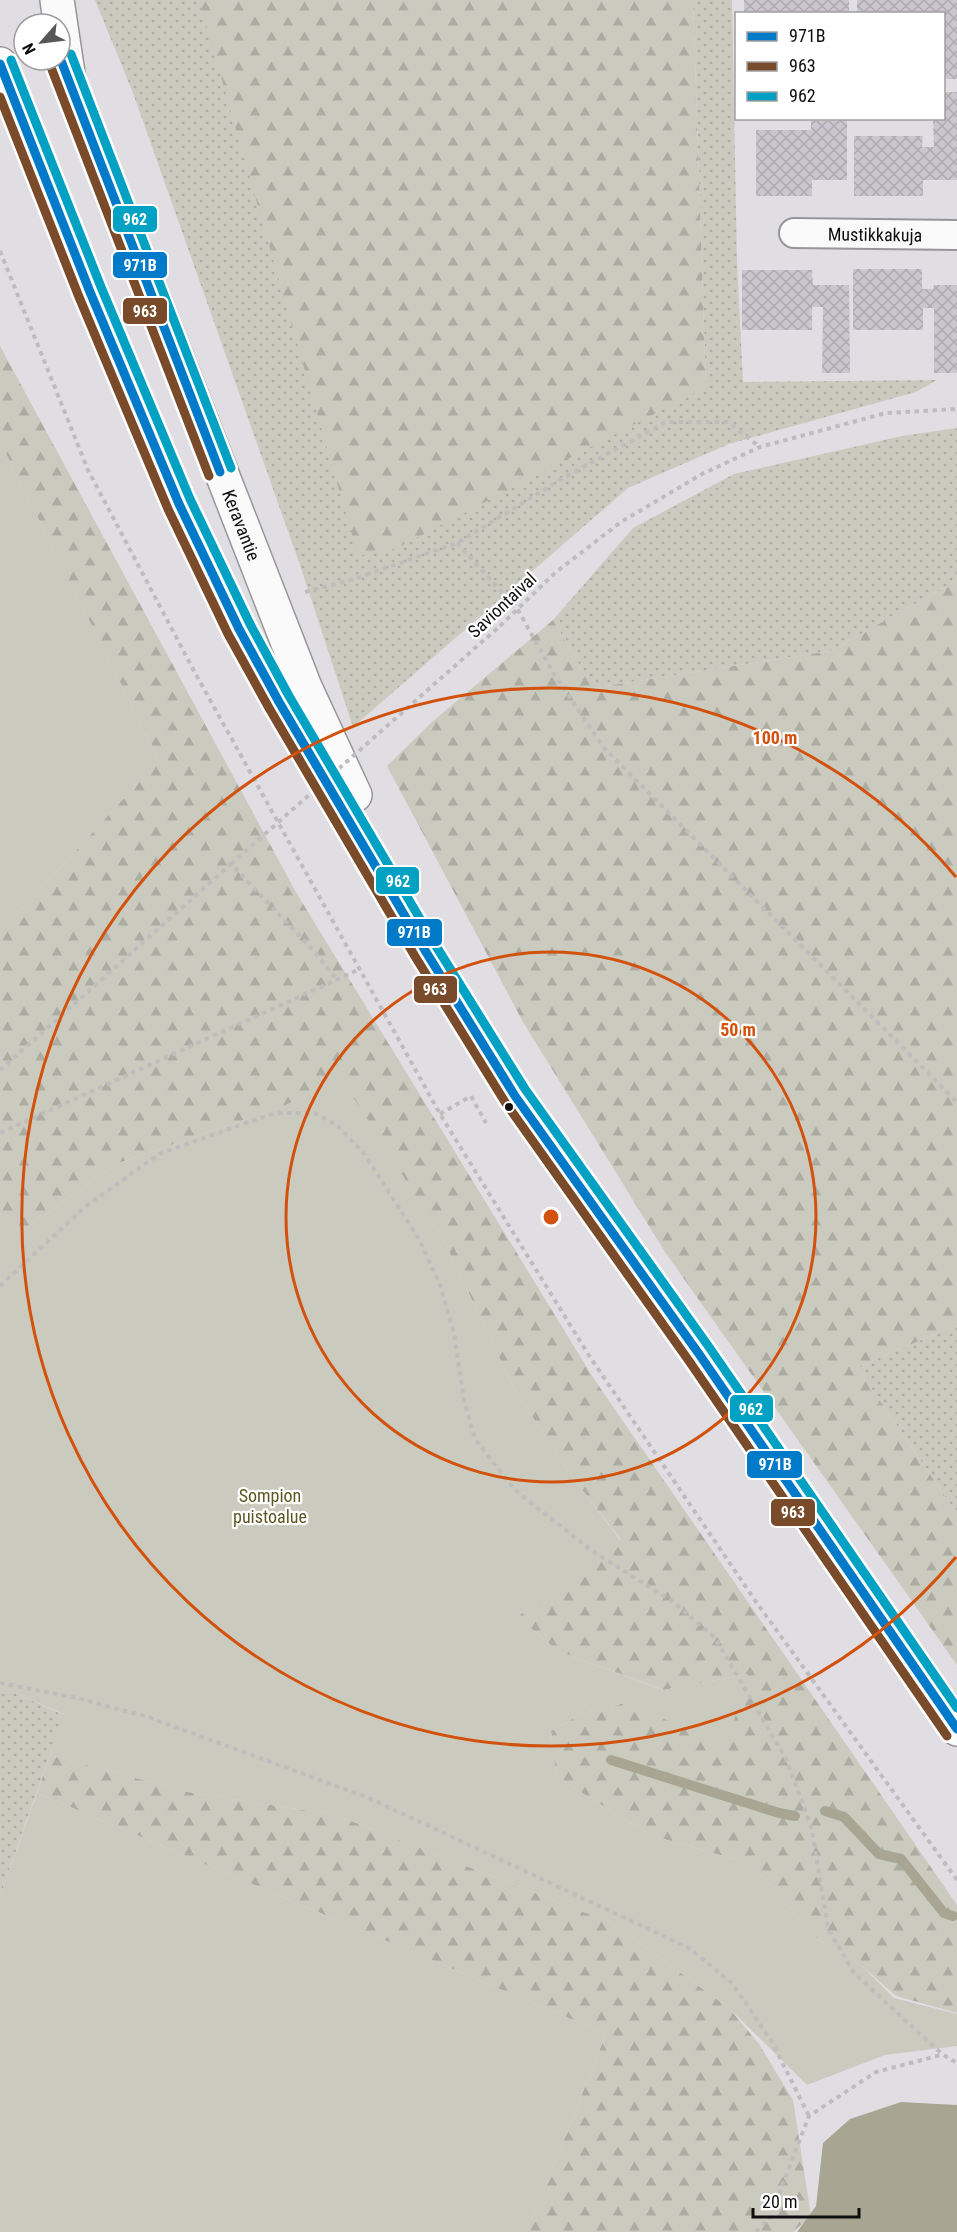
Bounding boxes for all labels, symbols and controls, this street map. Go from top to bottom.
north arrow [12,12,72,72]
legend [735,12,945,120]
text: 971B [789,25,825,46]
text: N [19,40,40,58]
text: 963 [789,55,816,76]
text: 962 [789,85,816,106]
line badge: 962 [112,205,158,233]
text: 962 [123,210,147,229]
street label: Mustikkakuja [828,223,922,245]
line badge: 971B [112,251,168,279]
text: 971B [123,256,157,275]
line badge: 963 [122,297,168,325]
text: 963 [133,302,157,321]
street label: Keravantie [219,486,265,563]
street label: Saviontaival [463,568,541,642]
text: 100 m [753,727,797,748]
line badge: 962 [375,866,420,895]
text: 962 [386,872,410,891]
line badge: 971B [386,918,443,947]
text: 971B [397,923,431,942]
line badge: 963 [413,975,458,1004]
text: 963 [423,980,447,999]
text: 50 m [720,1019,756,1040]
unlabelled marker [503,1101,515,1113]
centre of rings [541,1207,561,1227]
line badge: 962 [729,1394,774,1423]
text: 962 [739,1400,763,1419]
line badge: 971B [746,1450,803,1479]
text: 971B [758,1455,792,1474]
park label: Sompion puistoalue [233,1485,307,1527]
line badge: 963 [770,1498,816,1527]
text: 963 [781,1503,805,1522]
scale bar [753,2181,860,2219]
text: 20 m [762,2191,797,2212]

